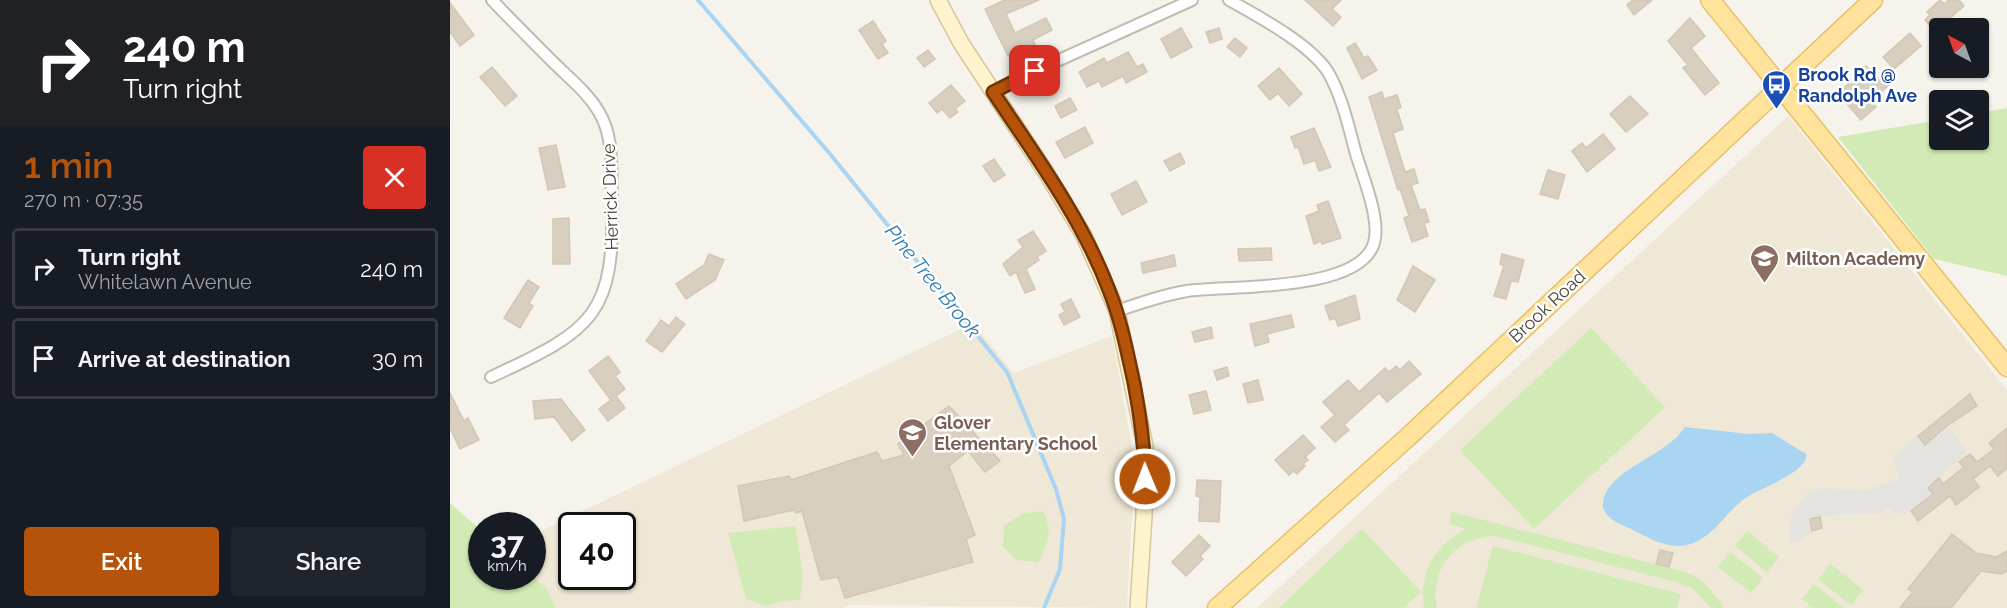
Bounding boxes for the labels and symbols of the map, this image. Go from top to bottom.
north arrow [1929,18,1989,78]
pin [1009,45,1060,96]
place label: Brook Rd @ Randolph Ave [1798,64,1917,106]
bus stop icon: Brook Rd @ Randolph Ave [1761,68,1793,110]
street label: Herrick Drive [598,143,622,251]
water label: Pine Tree Brook [880,220,986,343]
school or university icon: Milton Academy [1749,242,1781,284]
place label: Milton Academy [1786,248,1925,269]
street label: Brook Road [1504,265,1590,347]
place label: Glover Elementary School [934,412,1098,454]
school or university icon: Glover Elementary School [897,416,929,458]
position arrow [1113,447,1177,511]
speed limit sign: 40 [558,512,636,590]

